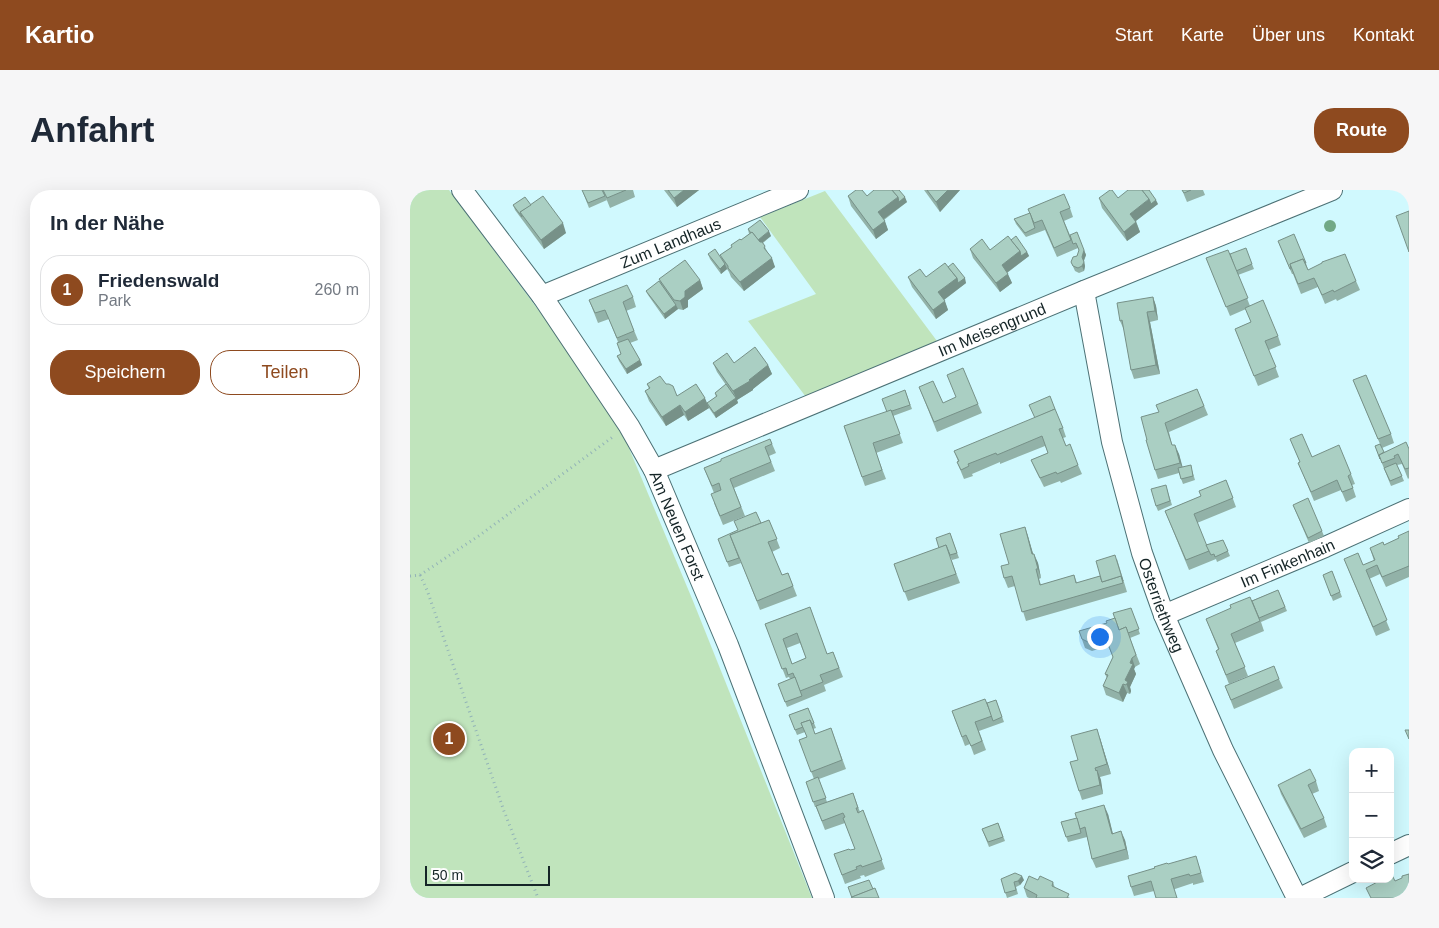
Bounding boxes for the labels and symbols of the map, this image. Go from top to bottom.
street label: Zum Landhaus [618,215,723,272]
street label: Im Meisengrund [936,300,1048,360]
street label: Am Neuen Forst [646,469,708,583]
street label: Im Finkenhain [1238,536,1337,591]
street label: Osterriethweg [1135,556,1187,655]
your location [1087,624,1113,650]
pin: 1 [433,720,465,758]
scale bar [425,863,550,886]

